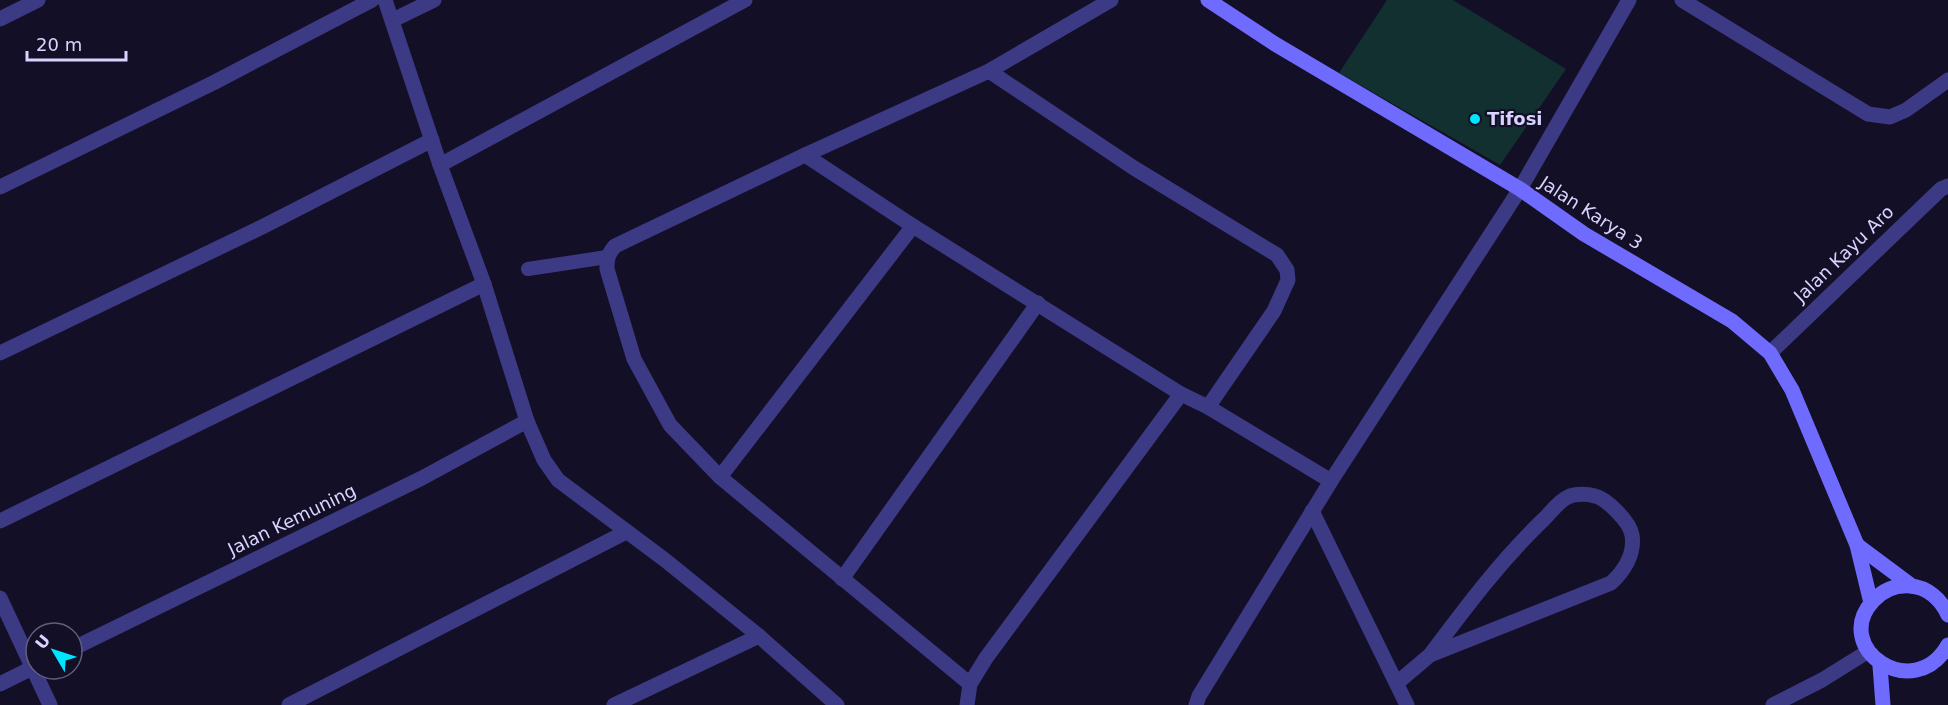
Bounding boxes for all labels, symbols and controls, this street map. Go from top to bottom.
scale bar [27,24,126,62]
text: 20 m [36,34,82,55]
place label: Tifosi [1487,108,1543,129]
marker: Tifosi [1468,112,1482,126]
street label: Jalan Karya 3 [1535,171,1647,254]
street label: Jalan Kayu Aro [1789,201,1898,307]
street label: Jalan Kemuning [224,479,359,560]
north arrow [24,621,84,681]
text: U [31,631,54,653]

